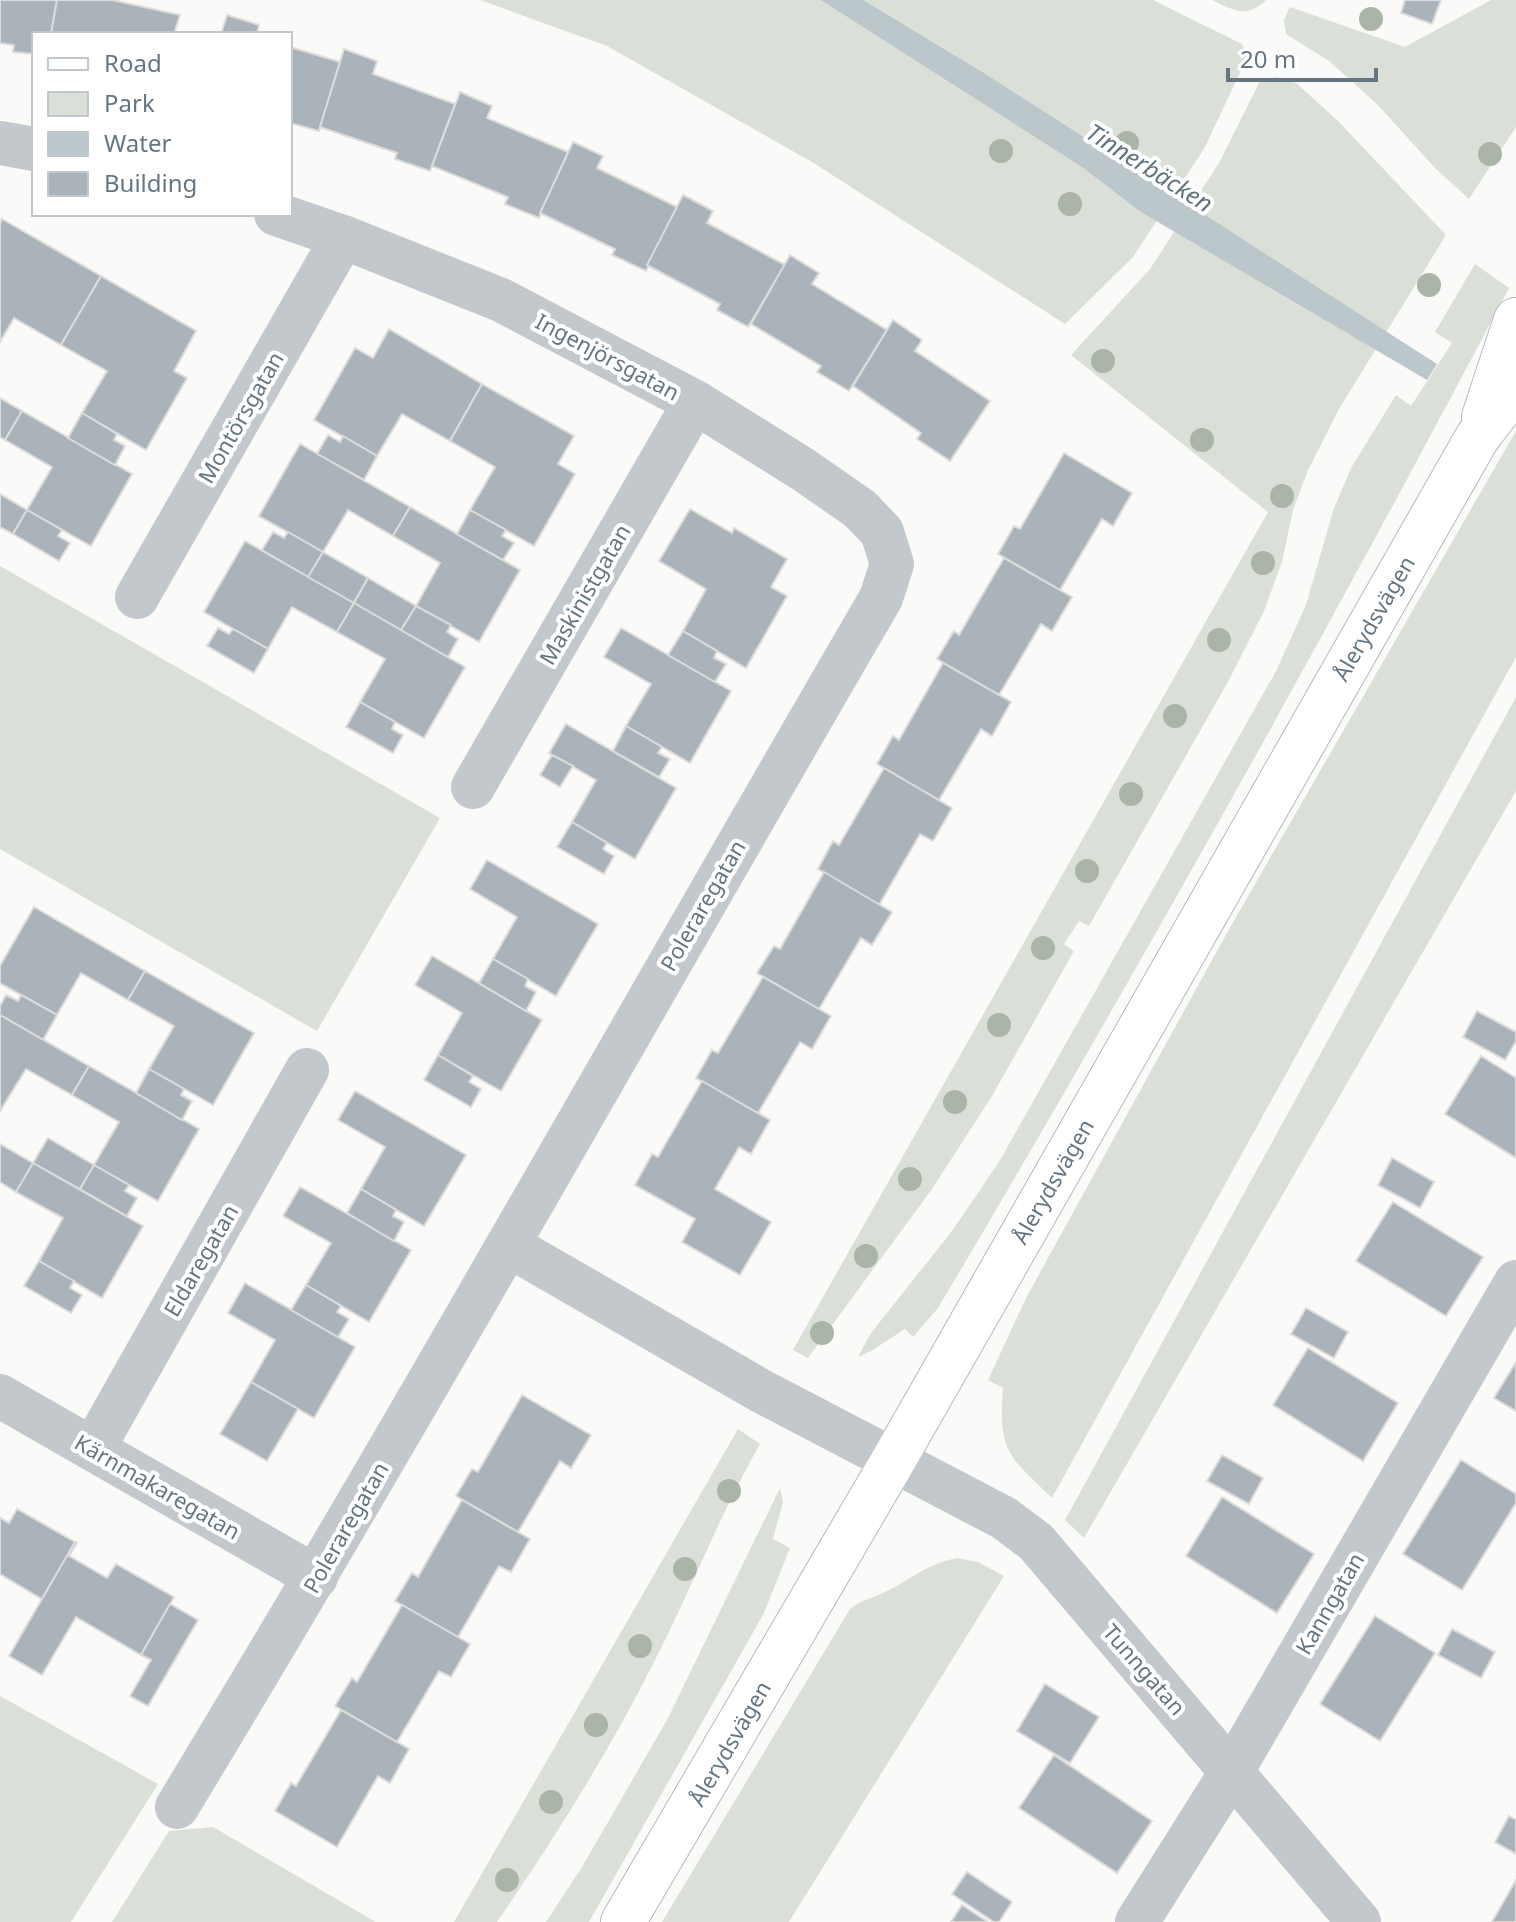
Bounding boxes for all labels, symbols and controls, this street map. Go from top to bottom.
legend [32,32,292,216]
scale bar [1228,32,1376,82]
text: 20 m [1240,42,1296,75]
text: Road [104,46,162,79]
text: Park [104,86,155,119]
water label: Tinnerbäcken [1081,115,1219,219]
text: Water [104,126,172,159]
text: Building [104,166,197,199]
street label: Ingenjörsgatan [531,305,685,407]
street label: Montörsgatan [190,346,290,488]
street label: Maskinistgatan [532,518,636,670]
street label: Ålerydsvägen [1325,550,1421,686]
street label: Poleraregatan [652,834,752,976]
street label: Ålerydsvägen [1004,1113,1100,1249]
street label: Eldaregatan [156,1199,244,1321]
street label: Kärnmakaregatan [70,1426,246,1546]
street label: Poleraregatan [295,1456,395,1598]
street label: Kanngatan [1288,1547,1370,1659]
street label: Tunngatan [1097,1617,1193,1721]
street label: Ålerydsvägen [681,1675,777,1811]

